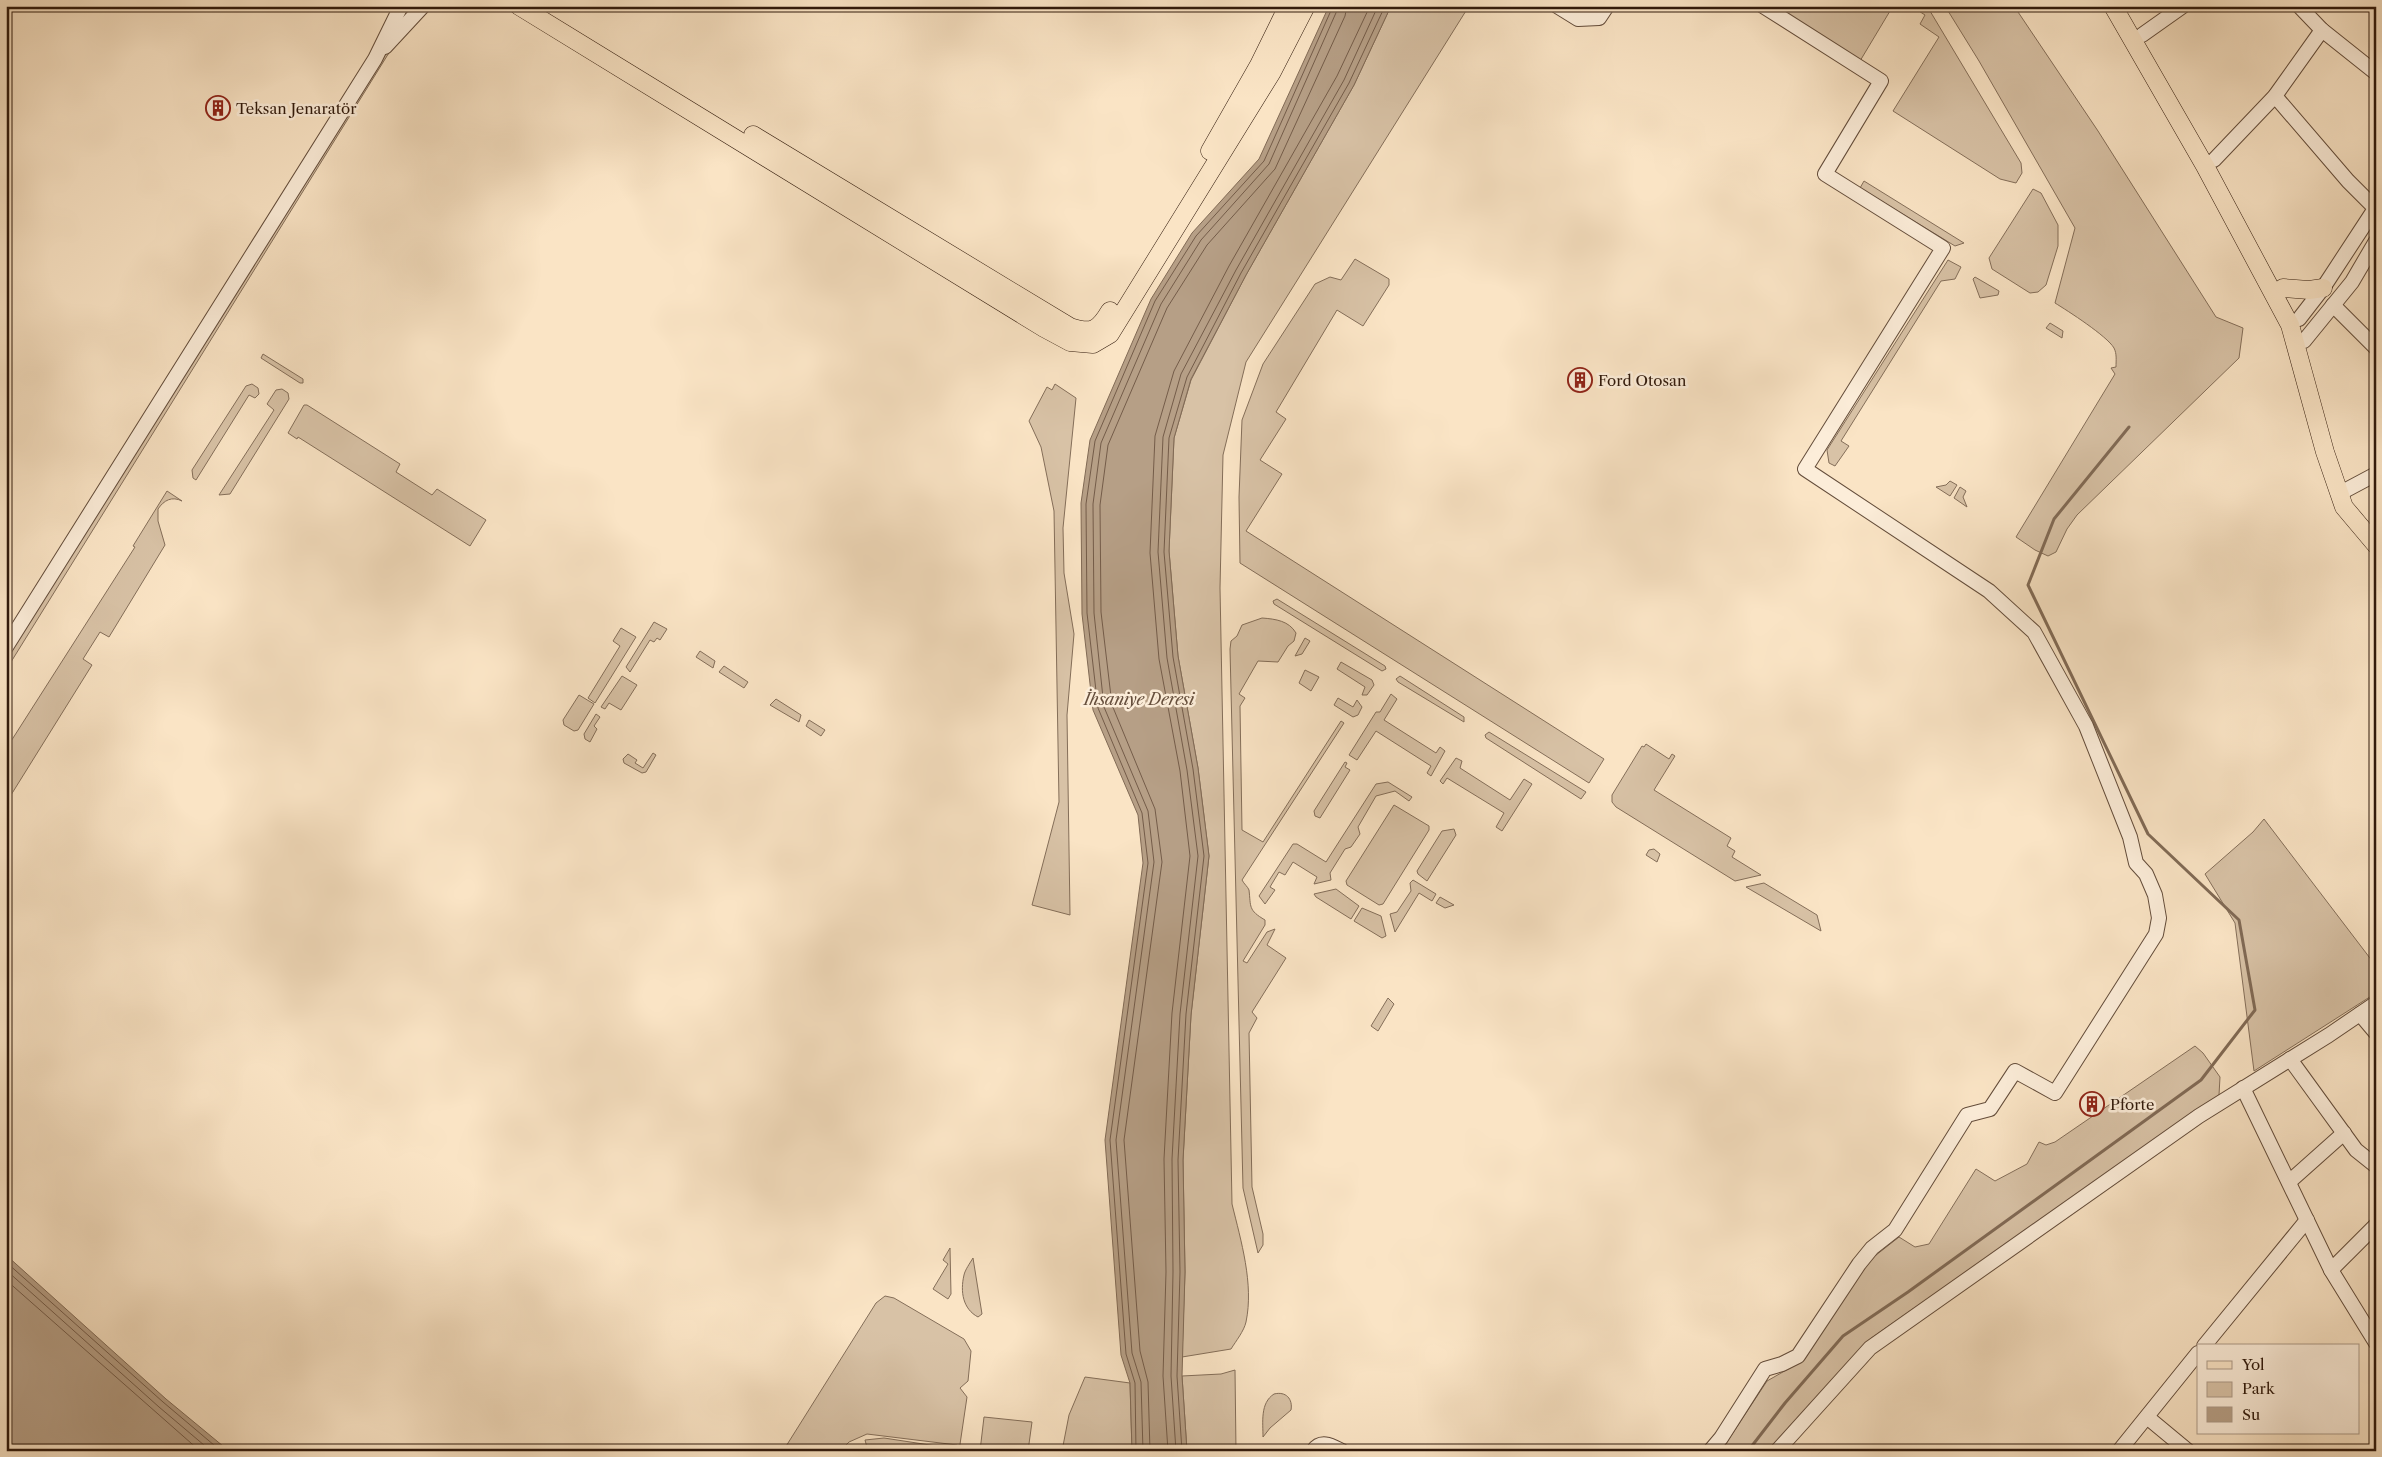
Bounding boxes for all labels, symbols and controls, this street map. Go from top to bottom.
building icon: Teksan Jenaratör [205,95,231,121]
place label: Teksan Jenaratör [236,99,357,118]
building icon: Ford Otosan [1567,367,1593,393]
place label: Ford Otosan [1598,371,1687,390]
water label: İhsaniye Deresi [1082,689,1195,709]
building icon: Pforte [2079,1091,2105,1117]
place label: Pforte [2110,1095,2154,1114]
legend [2197,1344,2360,1434]
text: Yol [2241,1355,2265,1374]
text: Park [2242,1379,2276,1398]
text: Su [2242,1405,2260,1424]

